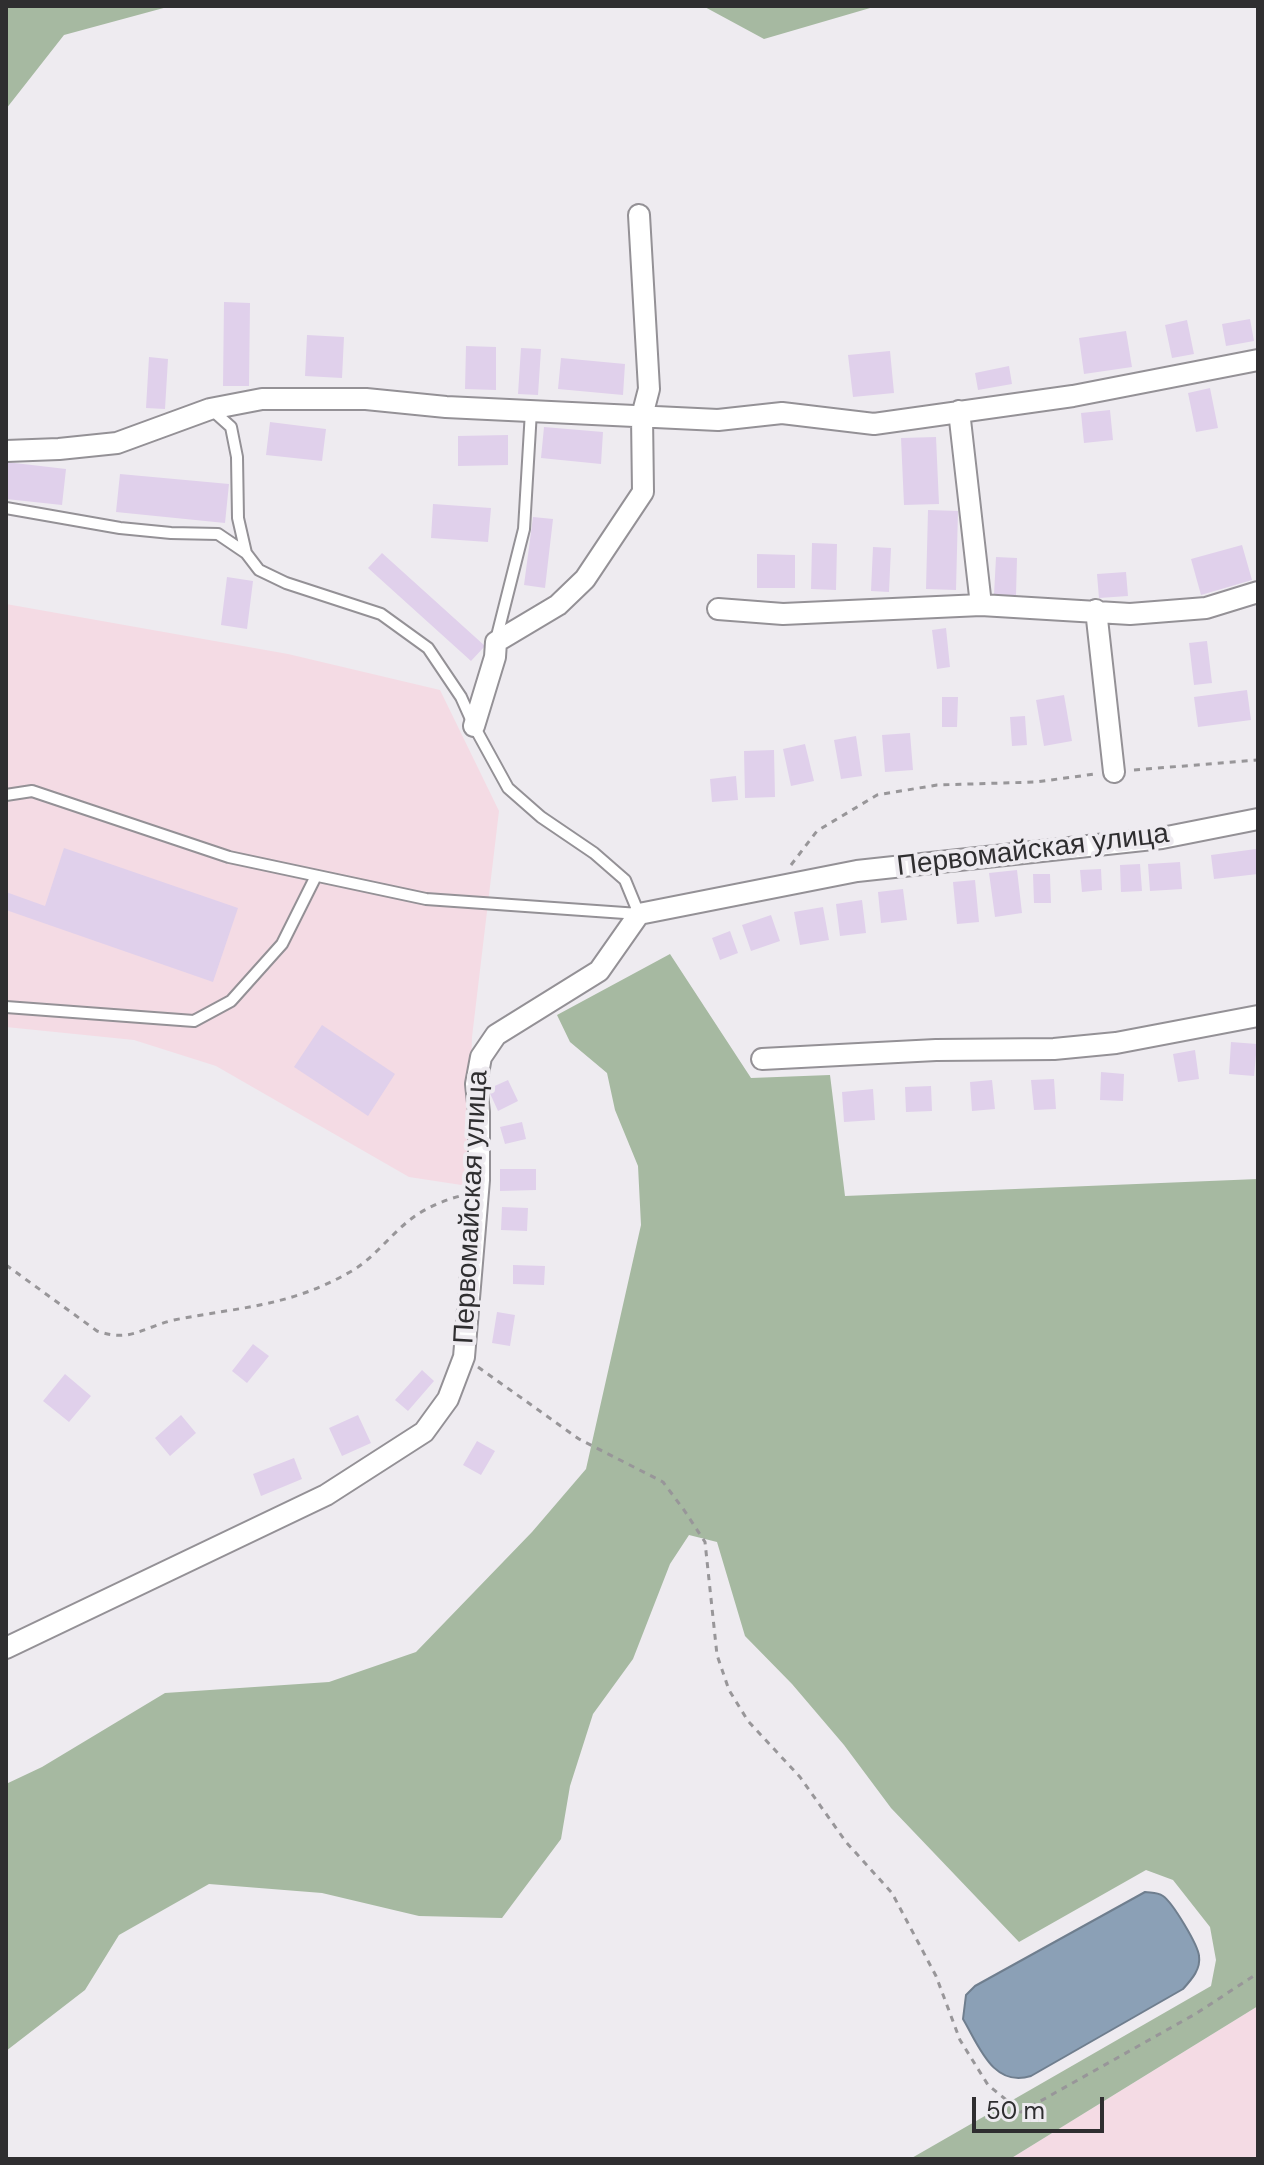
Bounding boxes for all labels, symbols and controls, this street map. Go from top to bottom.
street label: Первомайская улица [895,818,1171,884]
street label: Первомайская улица [448,1069,496,1345]
scale bar [976,2081,1108,2131]
text: 50 m [986,2095,1045,2126]

